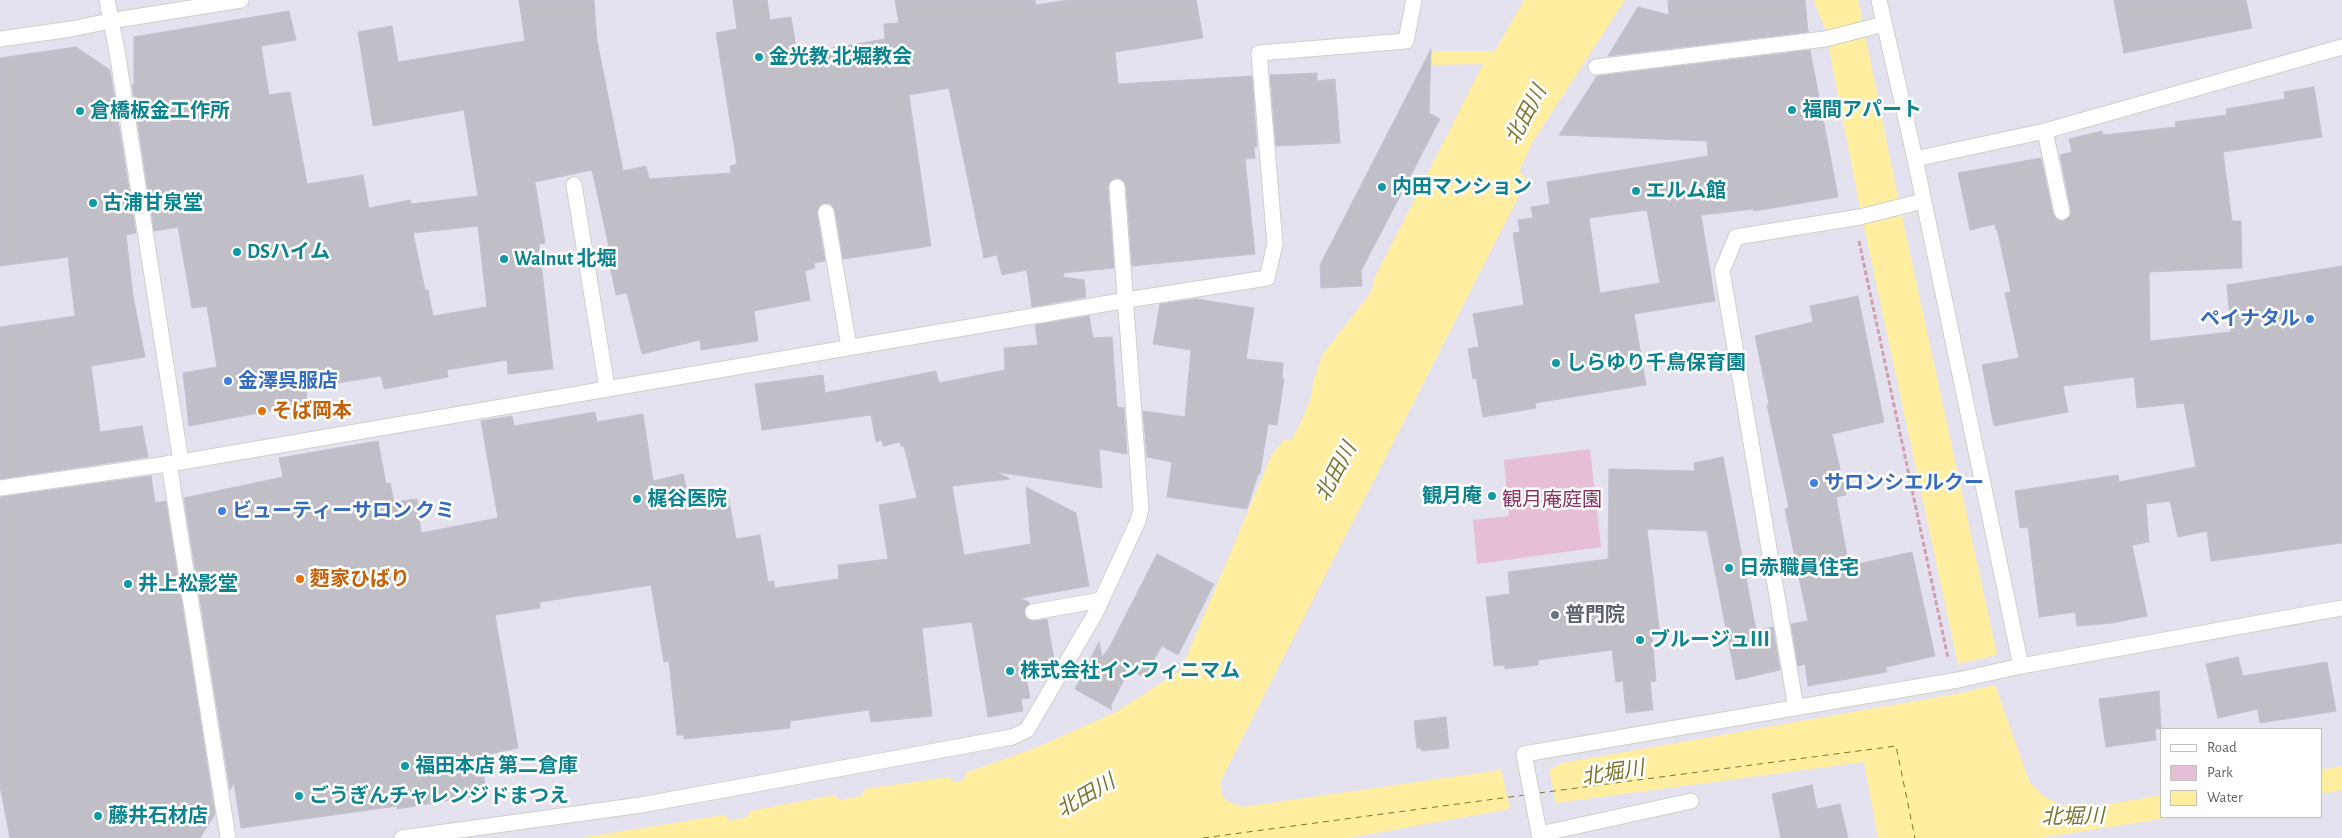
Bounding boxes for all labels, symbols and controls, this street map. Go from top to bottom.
place label: 金光教 北堀教会 [769,45,912,69]
marker: 金光教 北堀教会 [753,51,765,63]
water label: 北田川 [1500,81,1552,149]
place label: 福間アパート [1802,98,1922,122]
place label: 倉橋板金工作所 [90,99,230,123]
marker: 福間アパート [1786,104,1798,116]
marker: 倉橋板金工作所 [74,105,86,117]
place label: 内田マンション [1392,175,1532,199]
place label: エルム館 [1646,179,1726,203]
marker: 内田マンション [1376,181,1388,193]
marker: エルム館 [1630,185,1642,197]
place label: 古浦甘泉堂 [103,191,203,215]
marker: 古浦甘泉堂 [87,197,99,209]
place label: DSハイム [247,240,330,264]
marker: DSハイム [231,246,243,258]
place label: Walnut 北堀 [514,247,617,271]
marker: Walnut 北堀 [498,253,510,265]
place label: ペイナタル [2200,307,2300,331]
marker: ペイナタル [2304,313,2316,325]
place label: しらゆり千鳥保育園 [1566,351,1746,375]
marker: しらゆり千鳥保育園 [1550,357,1562,369]
place label: 金澤呉服店 [238,369,338,393]
marker: 金澤呉服店 [222,375,234,387]
place label: そば岡本 [272,399,352,423]
marker: そば岡本 [256,405,268,417]
water label: 北田川 [1310,438,1362,506]
place label: サロンシエルクー [1824,471,1984,495]
marker: サロンシエルクー [1808,477,1820,489]
place label: 観月庵 [1422,484,1482,508]
place label: 梶谷医院 [647,487,727,511]
park label: 観月庵庭園 [1502,488,1602,512]
marker: 観月庵 [1486,490,1498,502]
marker: 梶谷医院 [631,493,643,505]
place label: ビューティーサロン クミ [232,499,455,523]
marker: ビューティーサロン クミ [216,505,228,517]
place label: 日赤職員住宅 [1739,556,1859,580]
marker: 日赤職員住宅 [1723,562,1735,574]
place label: 麪家ひばり [310,567,410,591]
place label: 井上松影堂 [138,572,238,596]
marker: 麪家ひばり [294,573,306,585]
marker: 井上松影堂 [122,578,134,590]
place label: 普門院 [1565,603,1625,627]
marker: 普門院 [1549,609,1561,621]
place label: ブルージュⅢ [1650,628,1770,652]
marker: ブルージュⅢ [1634,634,1646,646]
place label: 株式会社インフィニマム [1020,659,1240,683]
marker: 株式会社インフィニマム [1004,665,1016,677]
legend [2160,728,2322,818]
text: Road [2207,740,2237,755]
place label: 福田本店 第二倉庫 [415,754,578,778]
water label: 北堀川 [1580,756,1646,790]
marker: 福田本店 第二倉庫 [399,760,411,772]
text: Park [2207,765,2233,780]
water label: 北田川 [1052,769,1120,823]
place label: ごうぎんチャレンジドまつえ [309,784,569,808]
marker: ごうぎんチャレンジドまつえ [293,790,305,802]
text: Water [2207,790,2243,805]
place label: 藤井石材店 [108,804,208,828]
water label: 北堀川 [2041,804,2105,830]
marker: 藤井石材店 [92,810,104,822]

